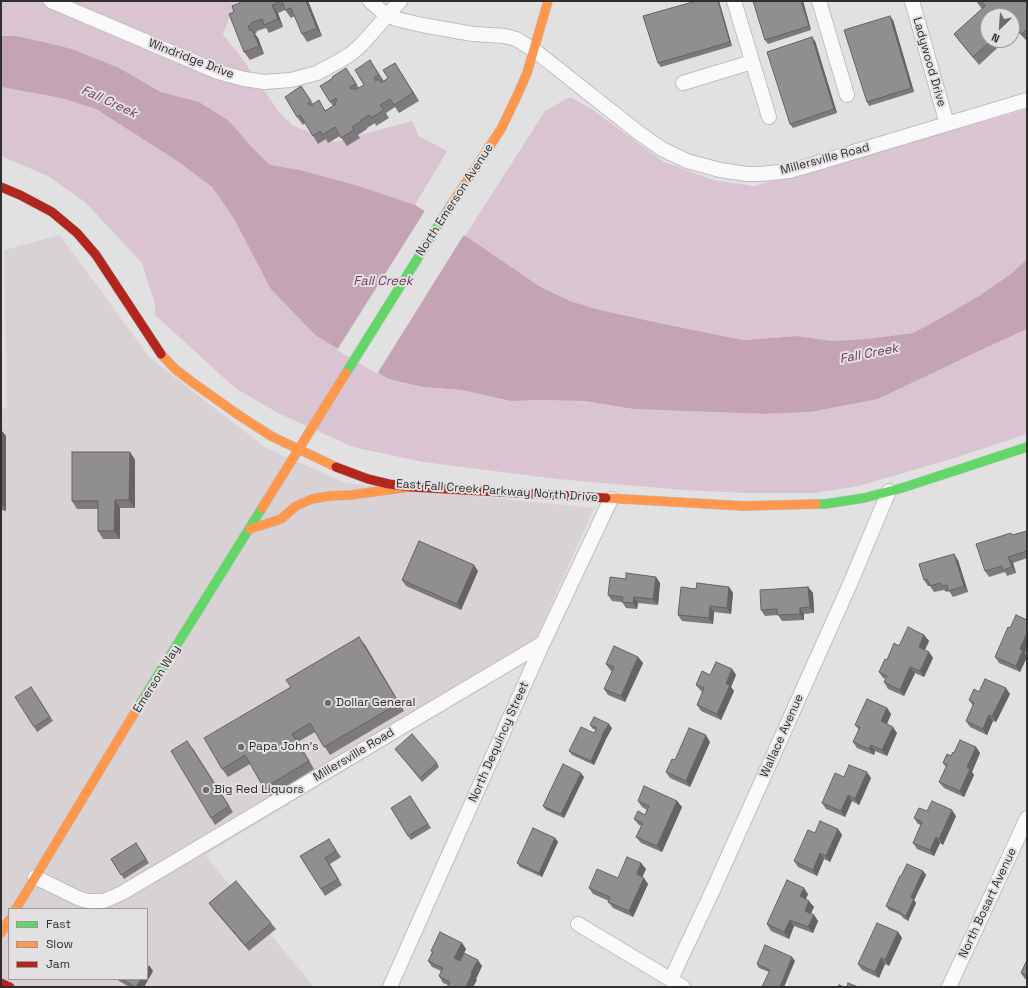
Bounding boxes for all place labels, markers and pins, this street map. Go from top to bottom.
place label: Dollar General [336,696,415,710]
marker: Dollar General [323,698,333,708]
place label: Papa John's [249,740,319,754]
marker: Papa John's [236,742,246,752]
place label: Big Red Liquors [214,783,304,797]
marker: Big Red Liquors [201,785,211,795]

